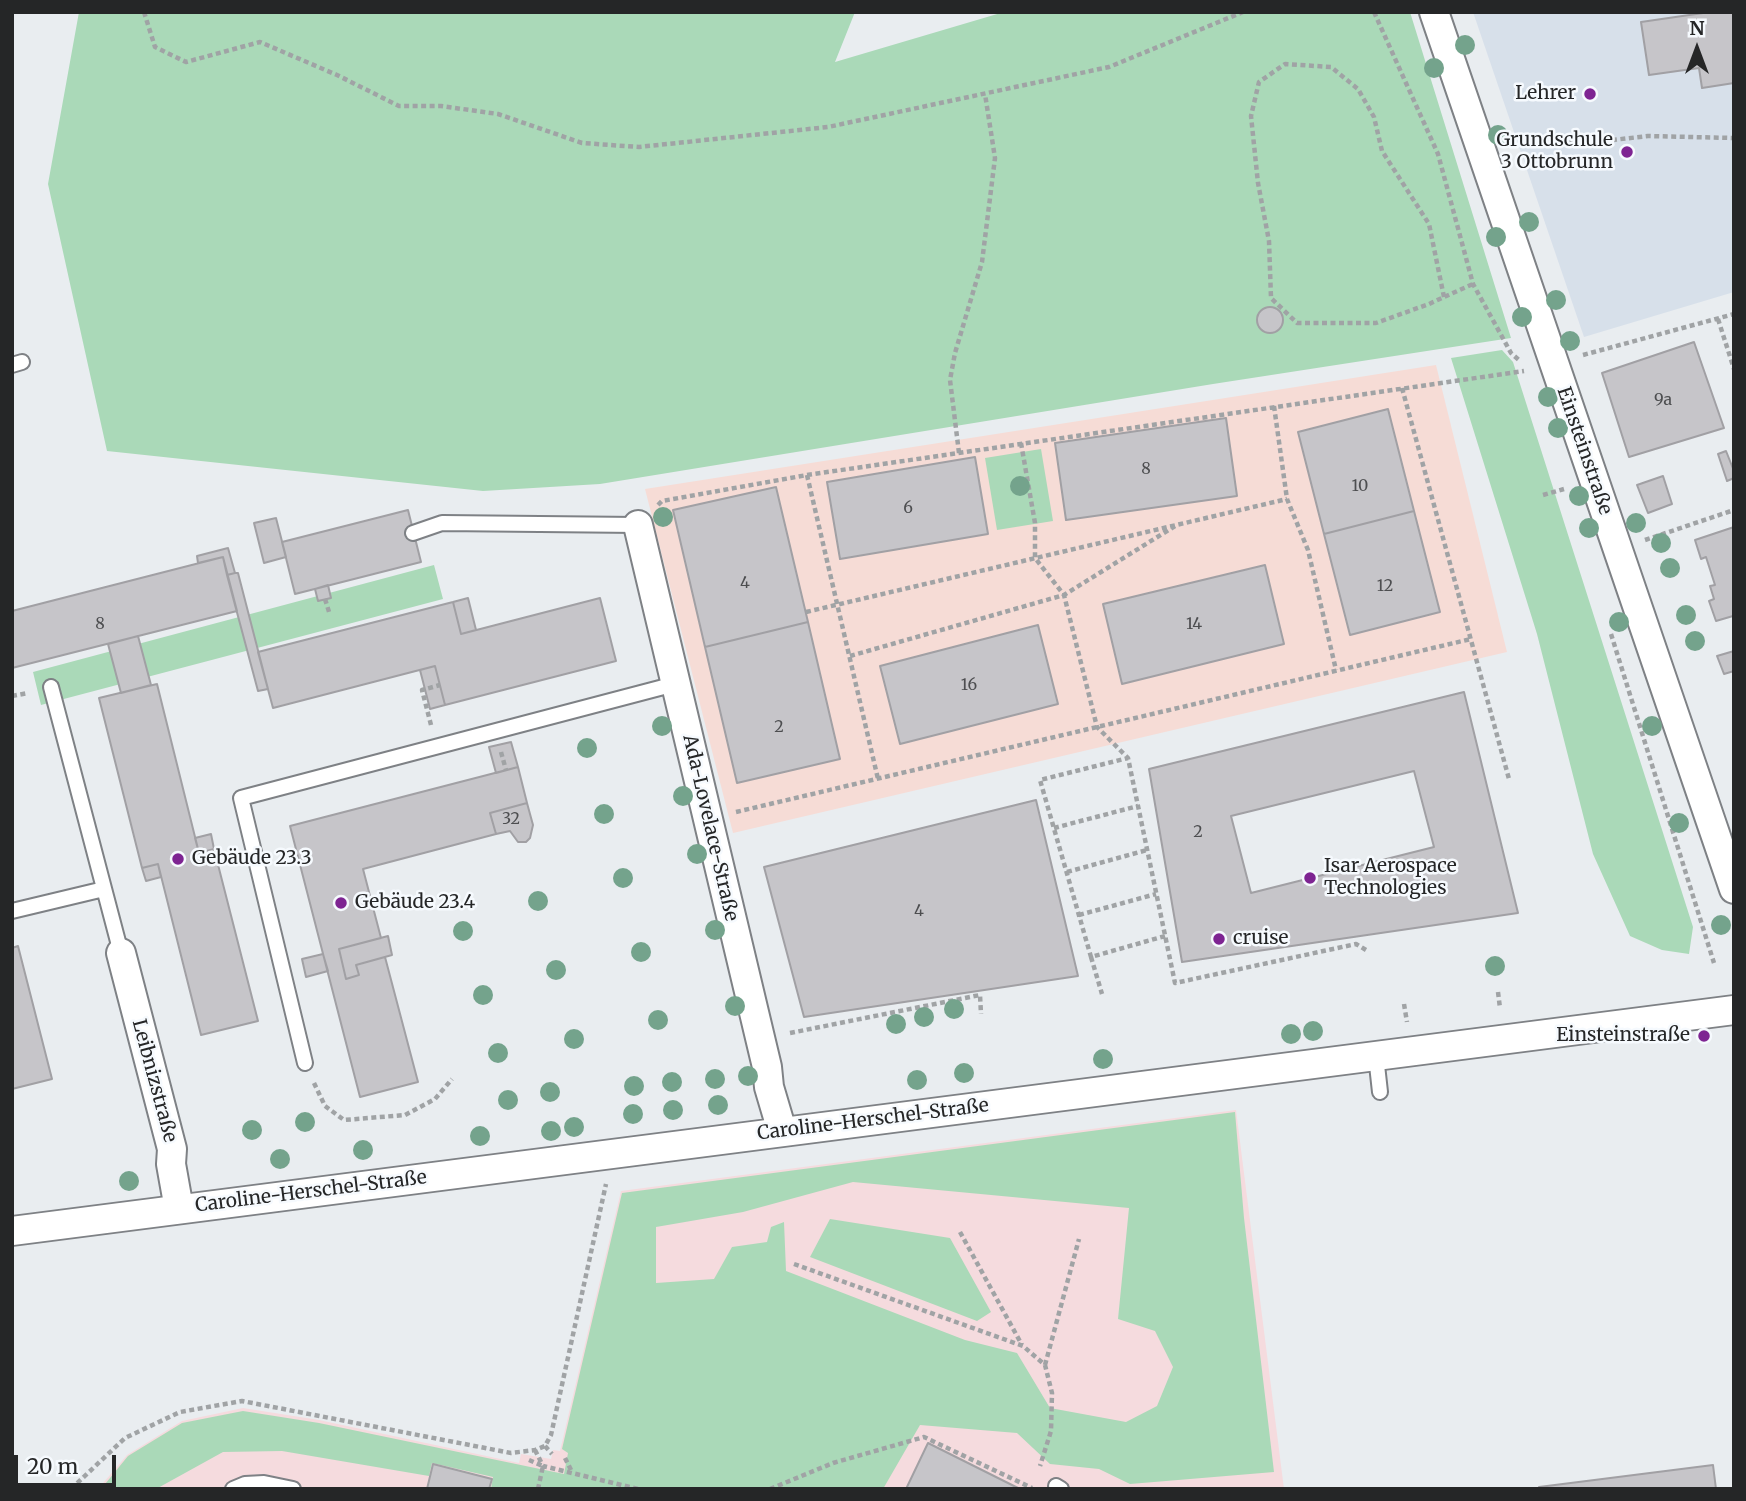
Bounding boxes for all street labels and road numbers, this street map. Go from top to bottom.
street label: Einsteinstraße [1551,384,1617,518]
street label: Ada-Lovelace-Straße [677,732,743,924]
street label: Leibnizstraße [127,1017,181,1145]
street label: Caroline-Herschel-Straße [756,1094,990,1146]
street label: Caroline-Herschel-Straße [194,1166,428,1218]

